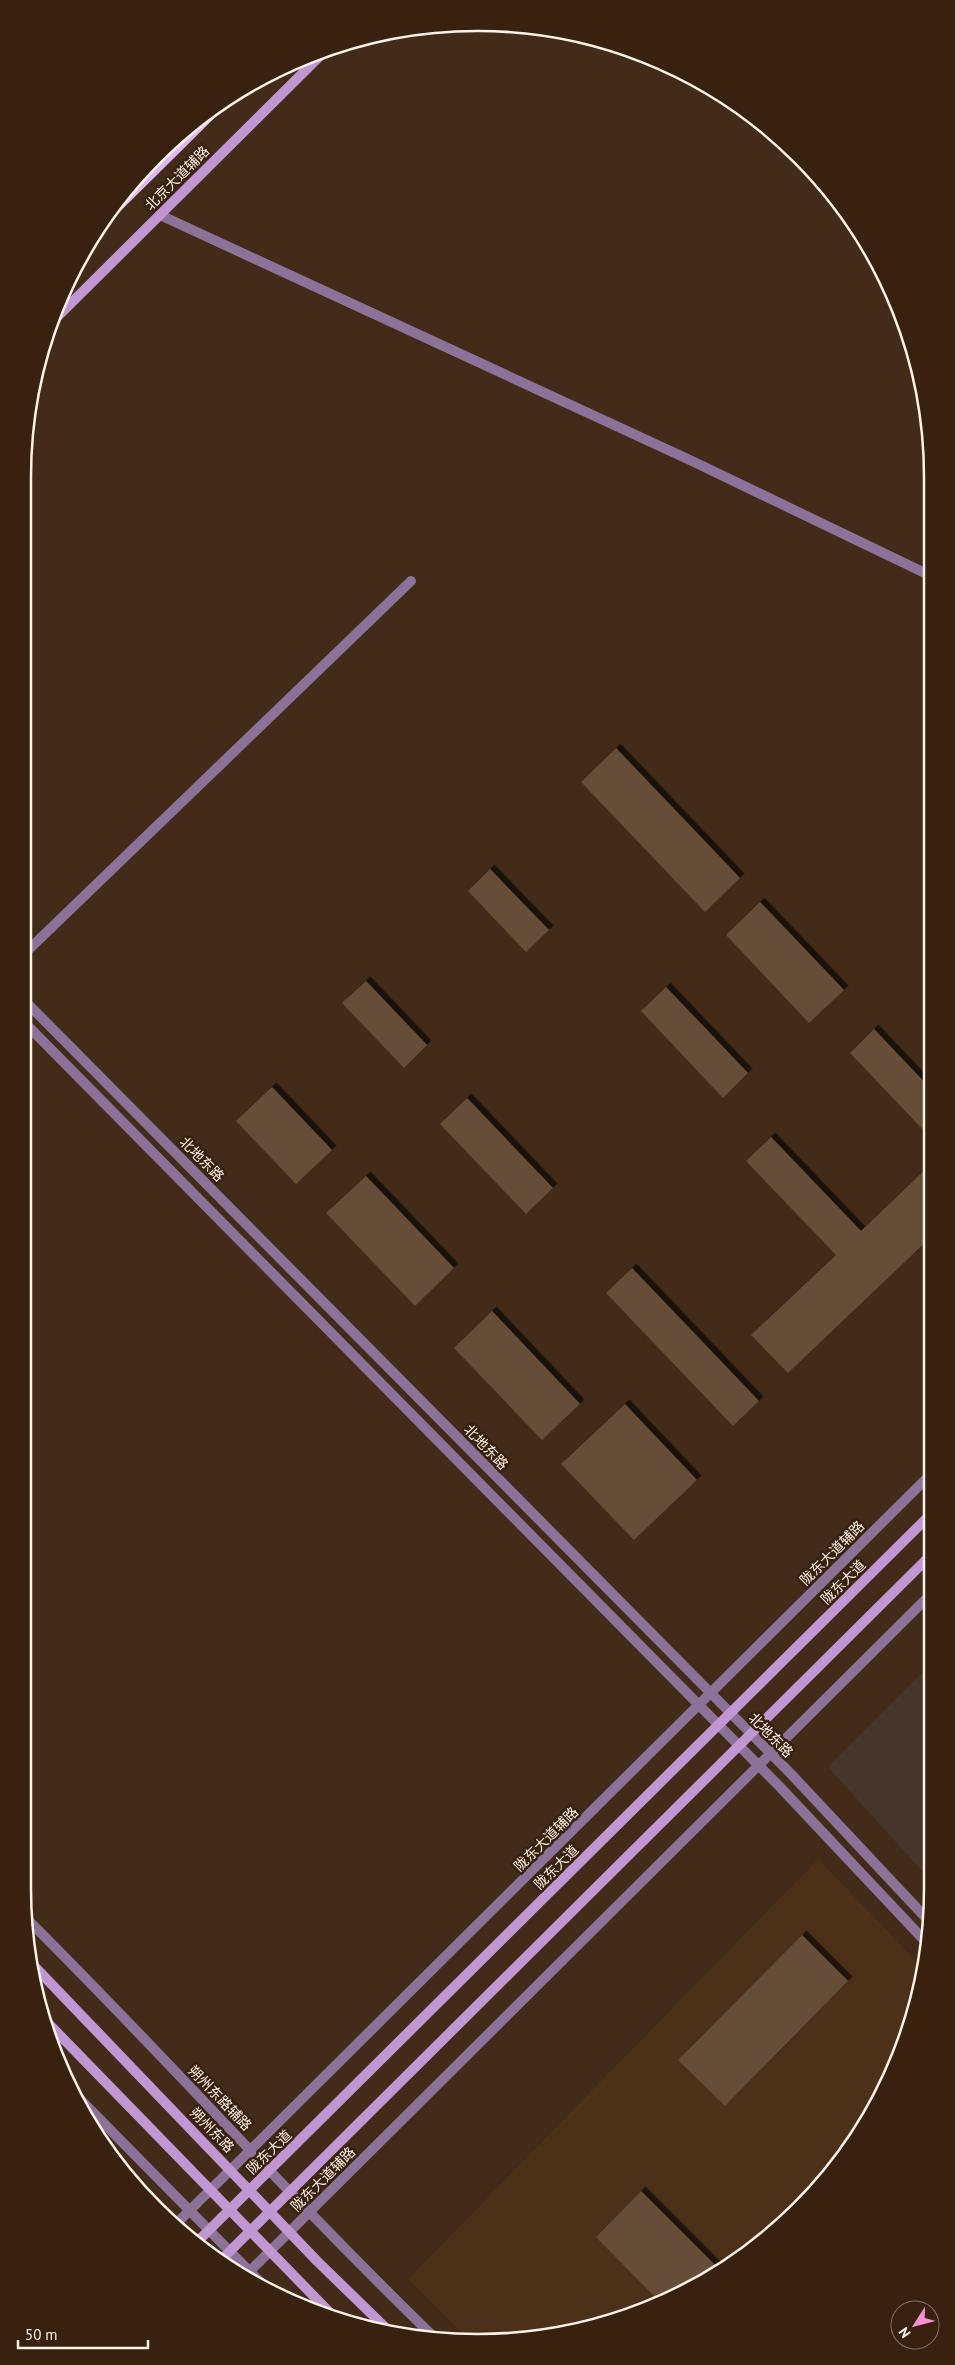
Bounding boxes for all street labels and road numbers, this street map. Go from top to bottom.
street label: 北京大道辅路 [141,142,213,214]
street label: 北地东路 [176,1133,228,1185]
street label: 北地东路 [460,1421,512,1473]
street label: 陇东大道辅路 [796,1517,868,1589]
street label: 陇东大道 [817,1556,869,1608]
street label: 北地东路 [745,1709,797,1761]
street label: 陇东大道辅路 [510,1803,582,1875]
street label: 陇东大道 [530,1841,582,1893]
street label: 朔州东路辅路 [185,2062,255,2134]
street label: 朔州东路 [187,2104,237,2156]
street label: 陇东大道 [243,2126,295,2178]
street label: 陇东大道辅路 [287,2143,359,2215]

